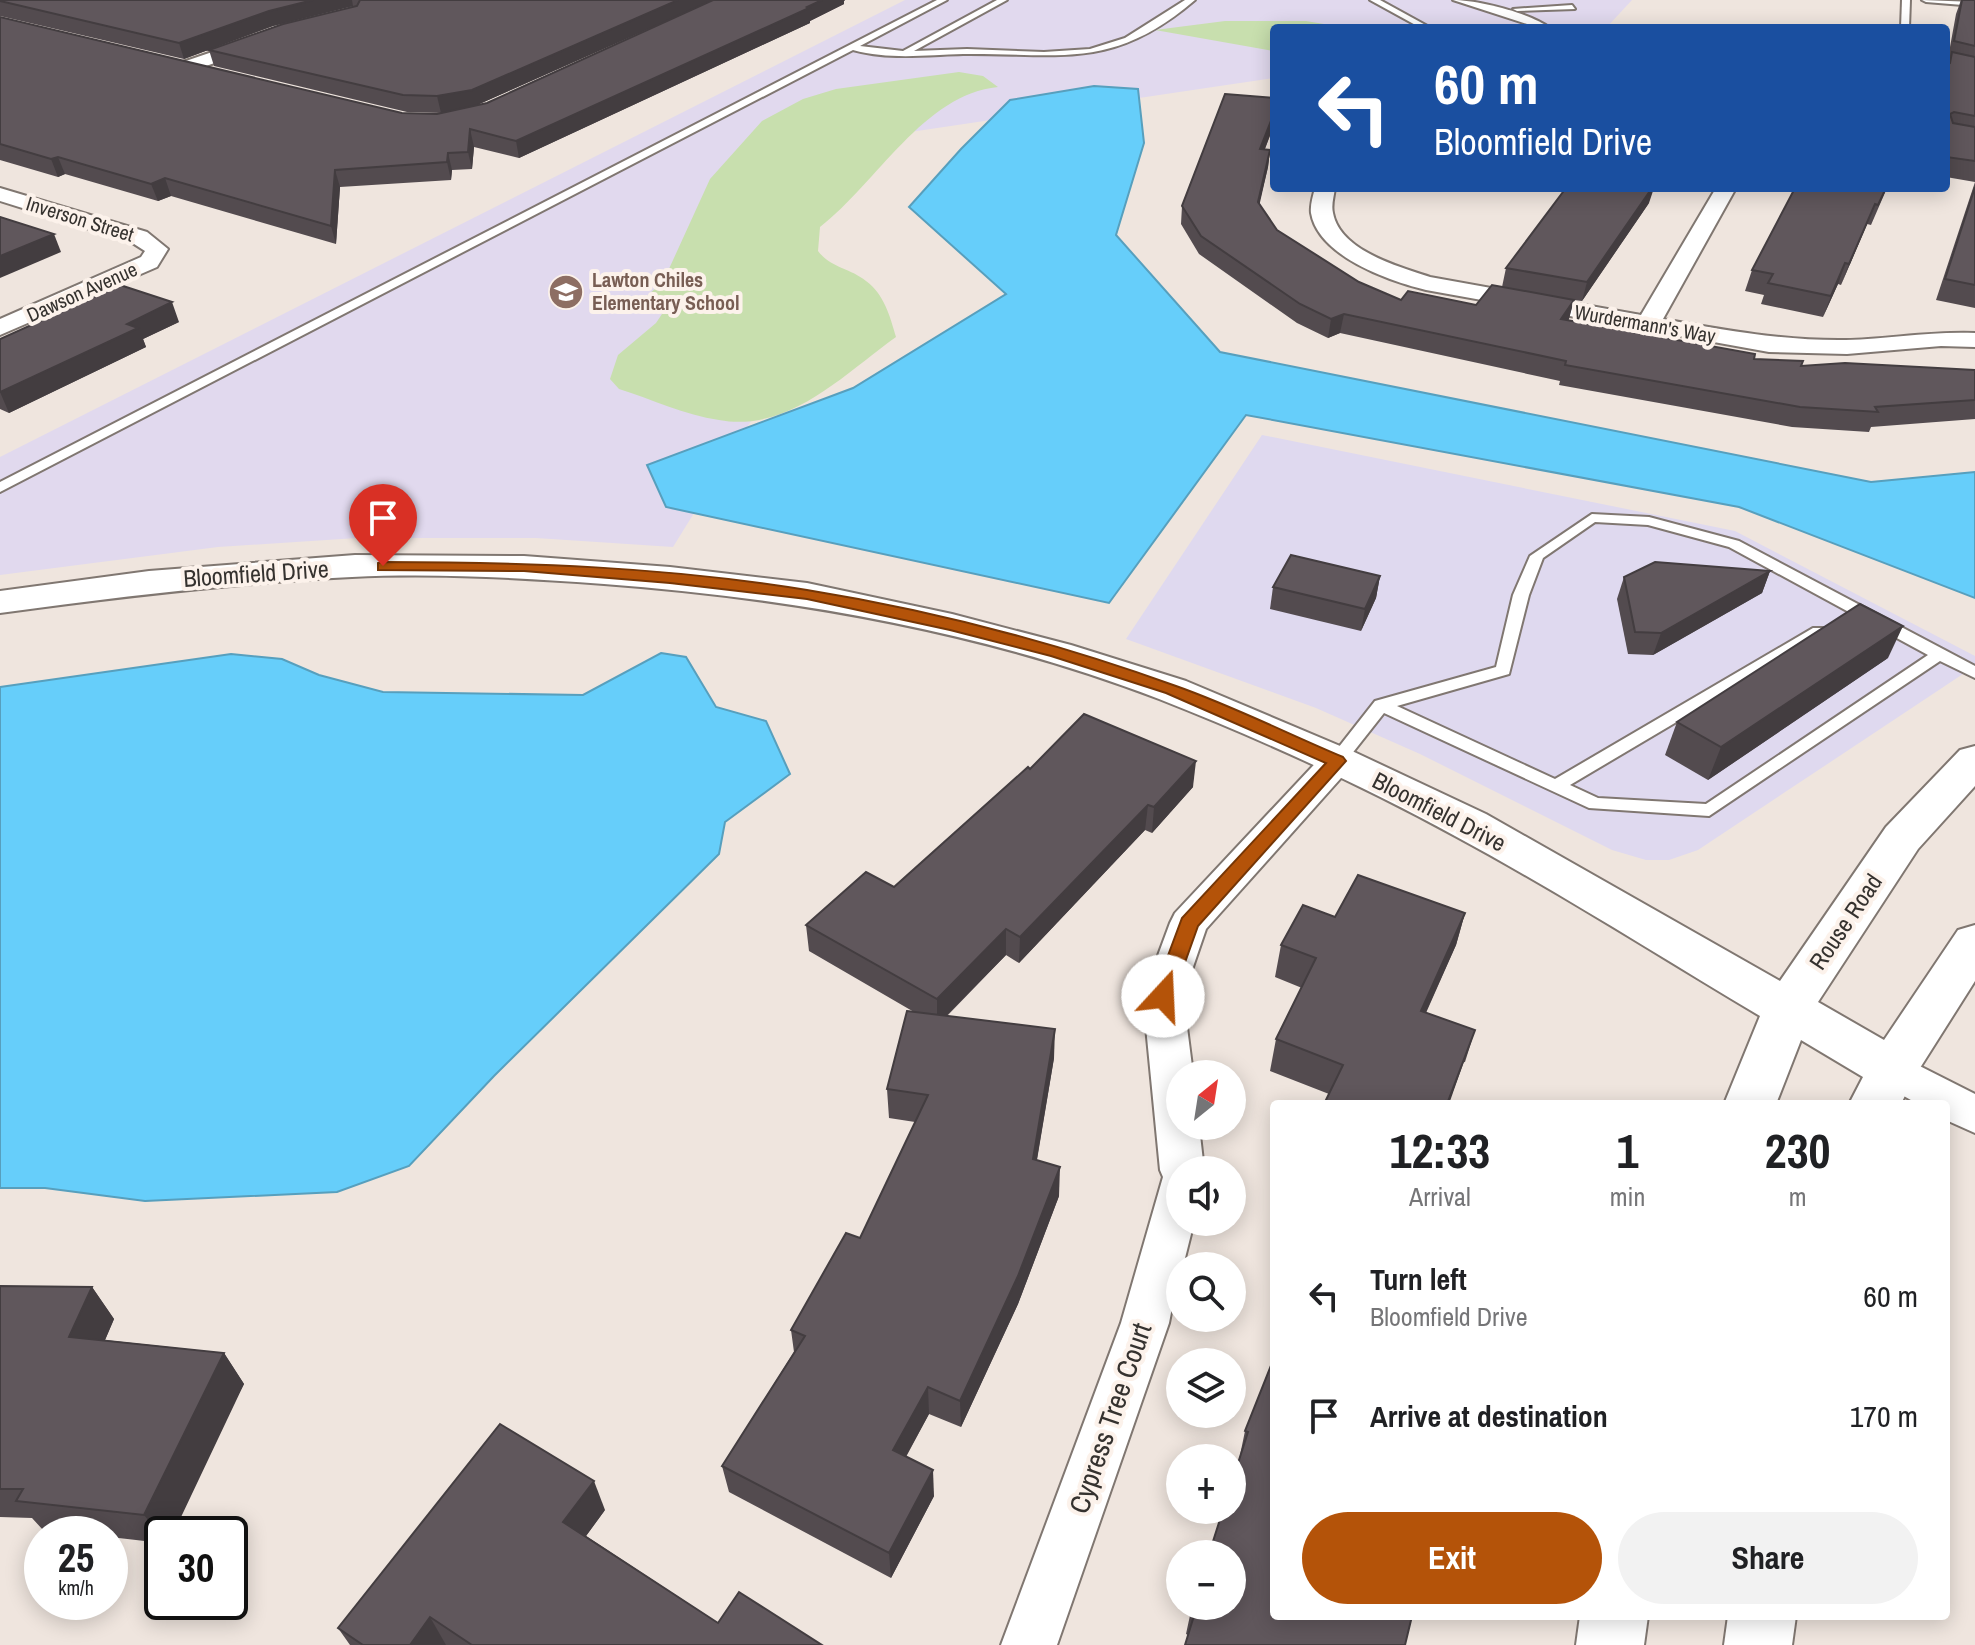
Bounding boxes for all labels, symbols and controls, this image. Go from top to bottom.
text: 60 m [1434,46,1539,121]
icon: left [1302,56,1406,160]
text: Bloomfield Drive [1434,118,1652,166]
street label: Inverson Street [23,189,138,248]
street label: Dawson Avenue [22,255,141,328]
place label: Lawton Chiles Elementary School [592,266,740,316]
school or university icon: Lawton Chiles Elementary School [547,273,585,311]
street label: Wurdermann's Way [1573,298,1718,349]
pin [349,484,417,566]
icon: arrive [361,496,405,540]
street label: Bloomfield Drive [182,552,330,594]
street label: Bloomfield Drive [1367,764,1512,858]
street label: Rouse Road [1801,867,1889,976]
position arrow [1121,954,1205,1038]
north arrow [1166,1060,1246,1140]
map controls [1166,1060,1246,1620]
text: 12:33 [1390,1118,1490,1183]
text: 1 [1617,1118,1638,1183]
text: 230 [1765,1118,1830,1183]
button: sound [1166,1156,1246,1236]
text: Arrival [1409,1179,1471,1214]
text: min [1610,1179,1645,1214]
text: m [1789,1179,1807,1214]
button: search [1166,1252,1246,1332]
text: Turn left [1370,1259,1467,1299]
icon: left [1302,1274,1346,1318]
text: 60 m [1863,1276,1918,1316]
text: Bloomfield Drive [1370,1299,1528,1334]
street label: Cypress Tree Court [1060,1318,1160,1518]
button: layers [1166,1348,1246,1428]
icon: arrive [1302,1394,1346,1438]
text: Arrive at destination [1370,1396,1608,1436]
text: 170 m [1850,1396,1918,1436]
button: + [1166,1444,1246,1524]
button: Exit [1302,1512,1602,1604]
button: Share [1618,1512,1918,1604]
speed limit sign: 30 [144,1516,248,1620]
text: 25 [58,1531,94,1584]
button: − [1166,1540,1246,1620]
text: km/h [58,1574,94,1601]

